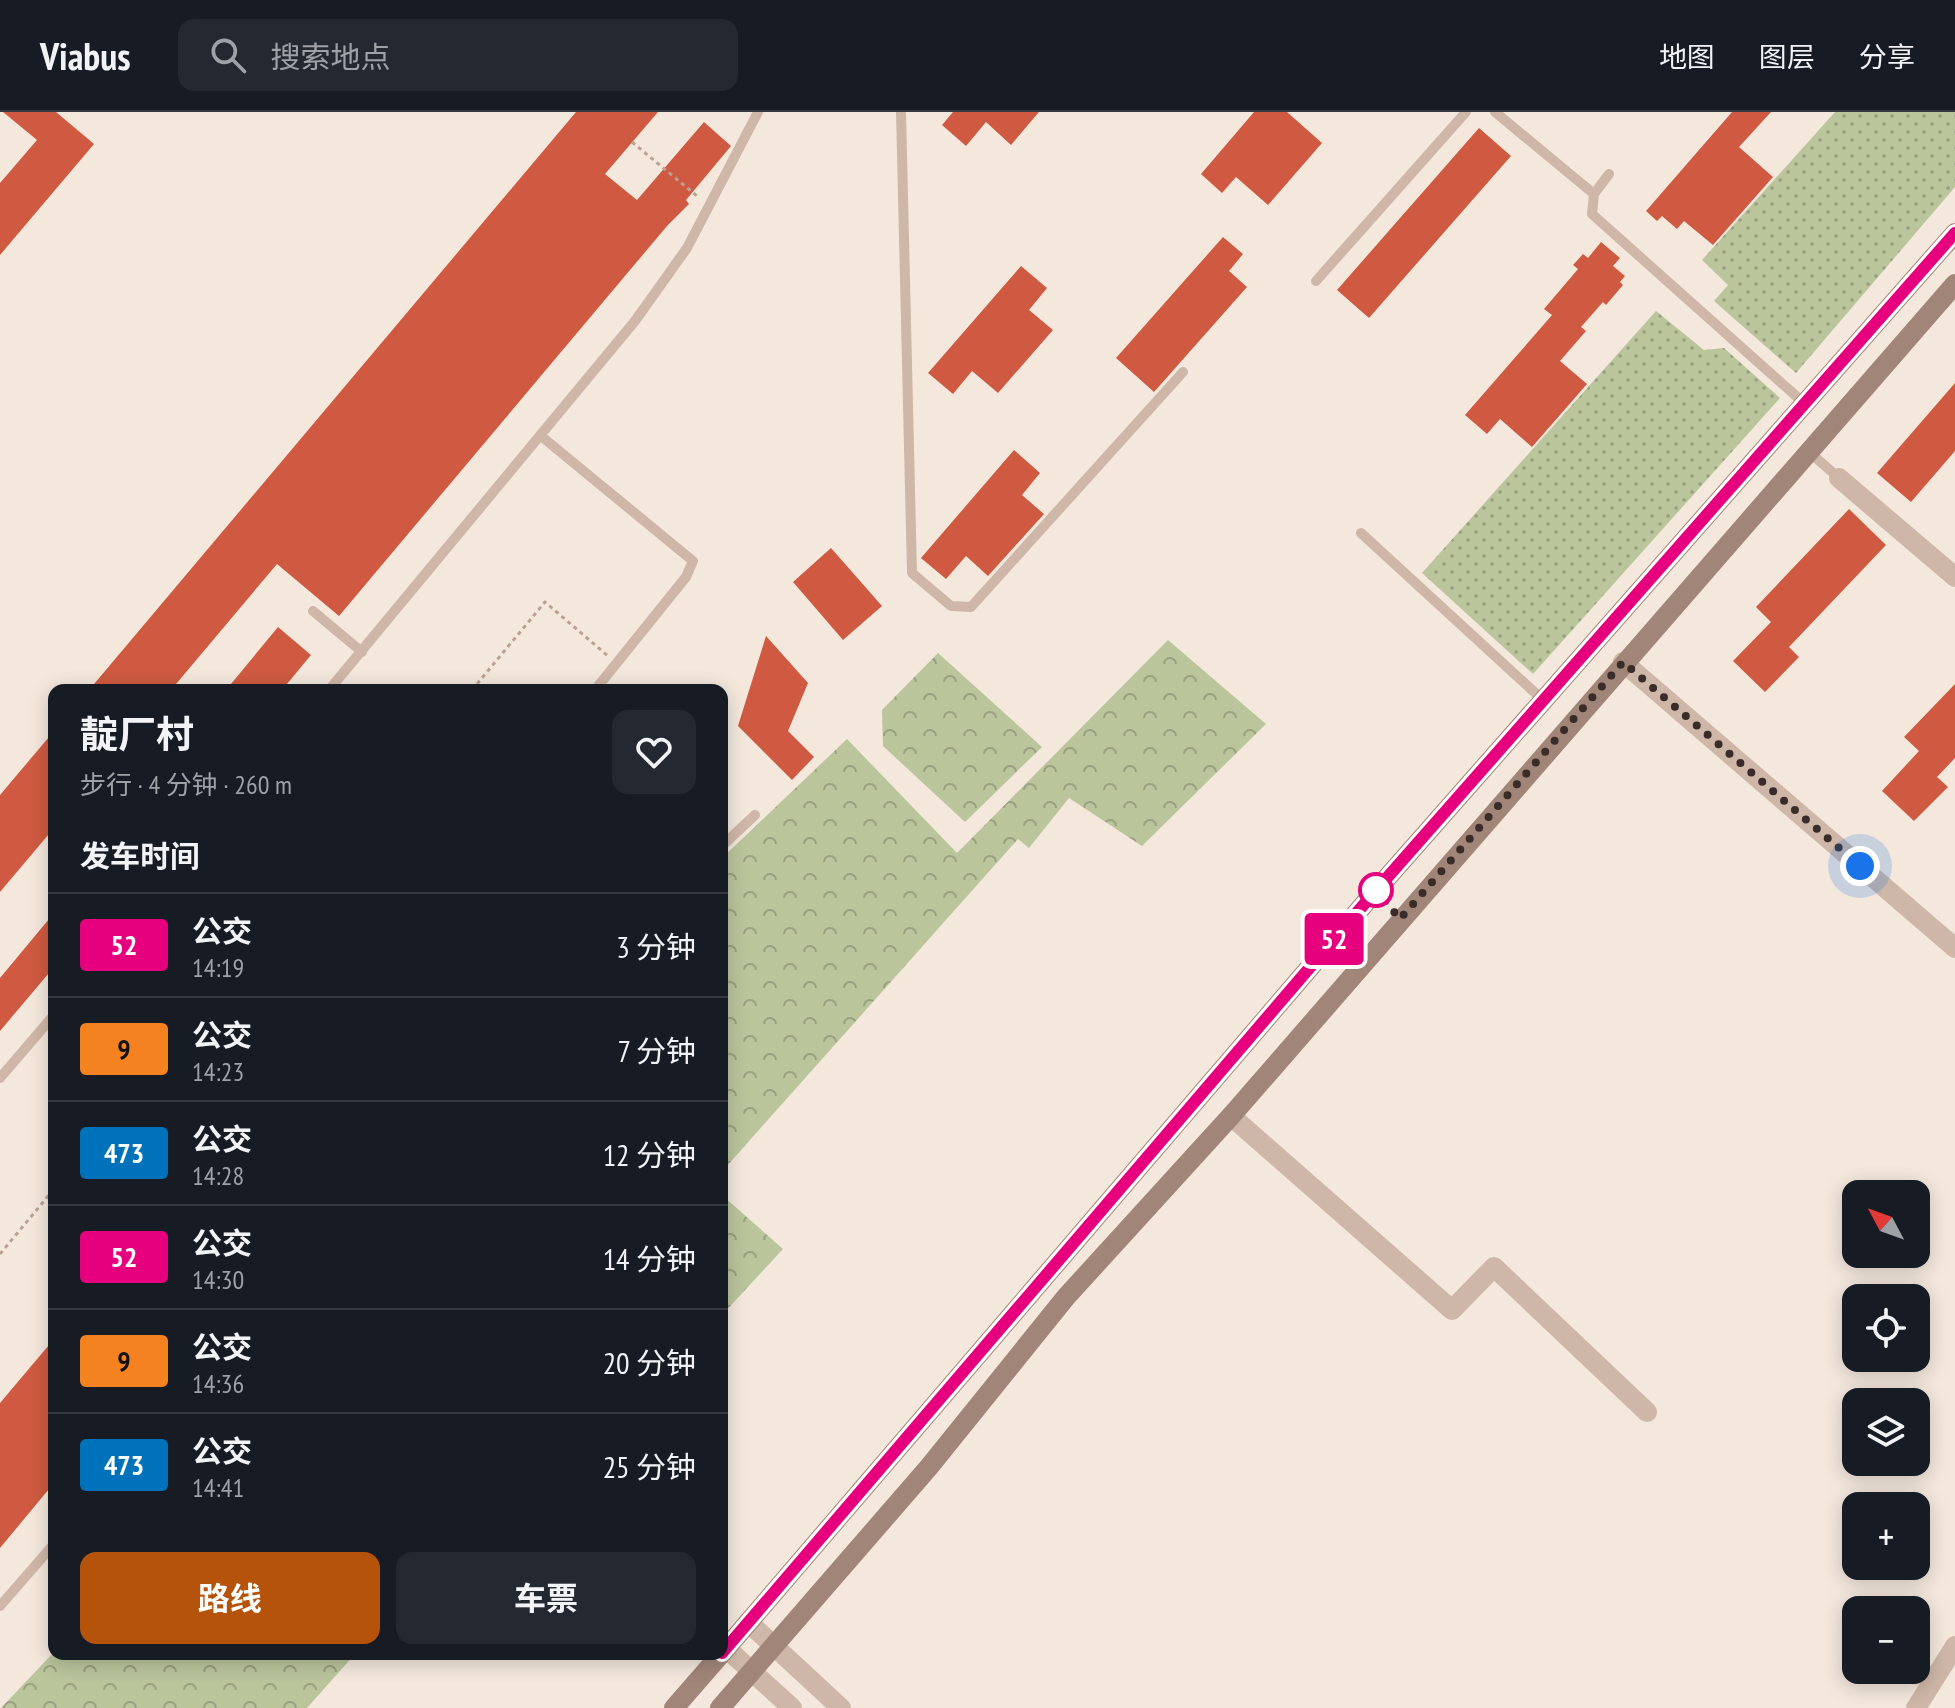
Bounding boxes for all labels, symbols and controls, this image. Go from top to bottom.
search box [178,19,738,91]
text: Viabus [40,31,130,80]
icon: search [206,33,250,77]
text: 搜索地点 [270,37,390,76]
text: 地图 [1659,38,1715,75]
text: 图层 [1759,38,1815,75]
text: 分享 [1859,38,1915,75]
text: 靛厂村 [80,709,194,758]
button: heart [612,710,696,794]
text: 步行 · 4 分钟 · 260 m [80,768,292,801]
text: 发车时间 [80,836,200,875]
your location [1840,846,1880,886]
unlabelled marker [1359,873,1393,907]
text: 公交 [192,911,252,950]
line badge: 52 [1298,913,1370,965]
text: 52 [1321,920,1347,957]
text: 52 [111,926,137,963]
text: 3 分钟 [616,927,696,966]
text: 14:19 [192,951,244,984]
text: 公交 [192,1015,252,1054]
text: 9 [117,1030,131,1067]
text: 7 分钟 [617,1031,696,1070]
text: 14:23 [192,1055,244,1088]
text: 公交 [192,1119,252,1158]
text: 473 [104,1134,144,1171]
text: 12 分钟 [603,1135,696,1174]
text: 14:28 [192,1159,244,1192]
north arrow [1842,1180,1930,1268]
map controls [1842,1180,1930,1684]
text: 公交 [192,1223,252,1262]
text: 52 [111,1238,137,1275]
text: 14 分钟 [603,1239,696,1278]
text: 14:30 [192,1263,244,1296]
button: locate [1842,1284,1930,1372]
text: 公交 [192,1327,252,1366]
text: 9 [117,1342,131,1379]
text: 20 分钟 [603,1343,696,1382]
text: 14:36 [192,1367,244,1400]
button: layers [1842,1388,1930,1476]
text: 公交 [192,1431,252,1470]
text: 473 [104,1446,144,1483]
text: 25 分钟 [603,1447,696,1486]
text: 14:41 [192,1471,244,1504]
button: + [1842,1492,1930,1580]
button: 路线 [80,1552,380,1644]
button: 车票 [396,1552,696,1644]
button: − [1842,1596,1930,1684]

